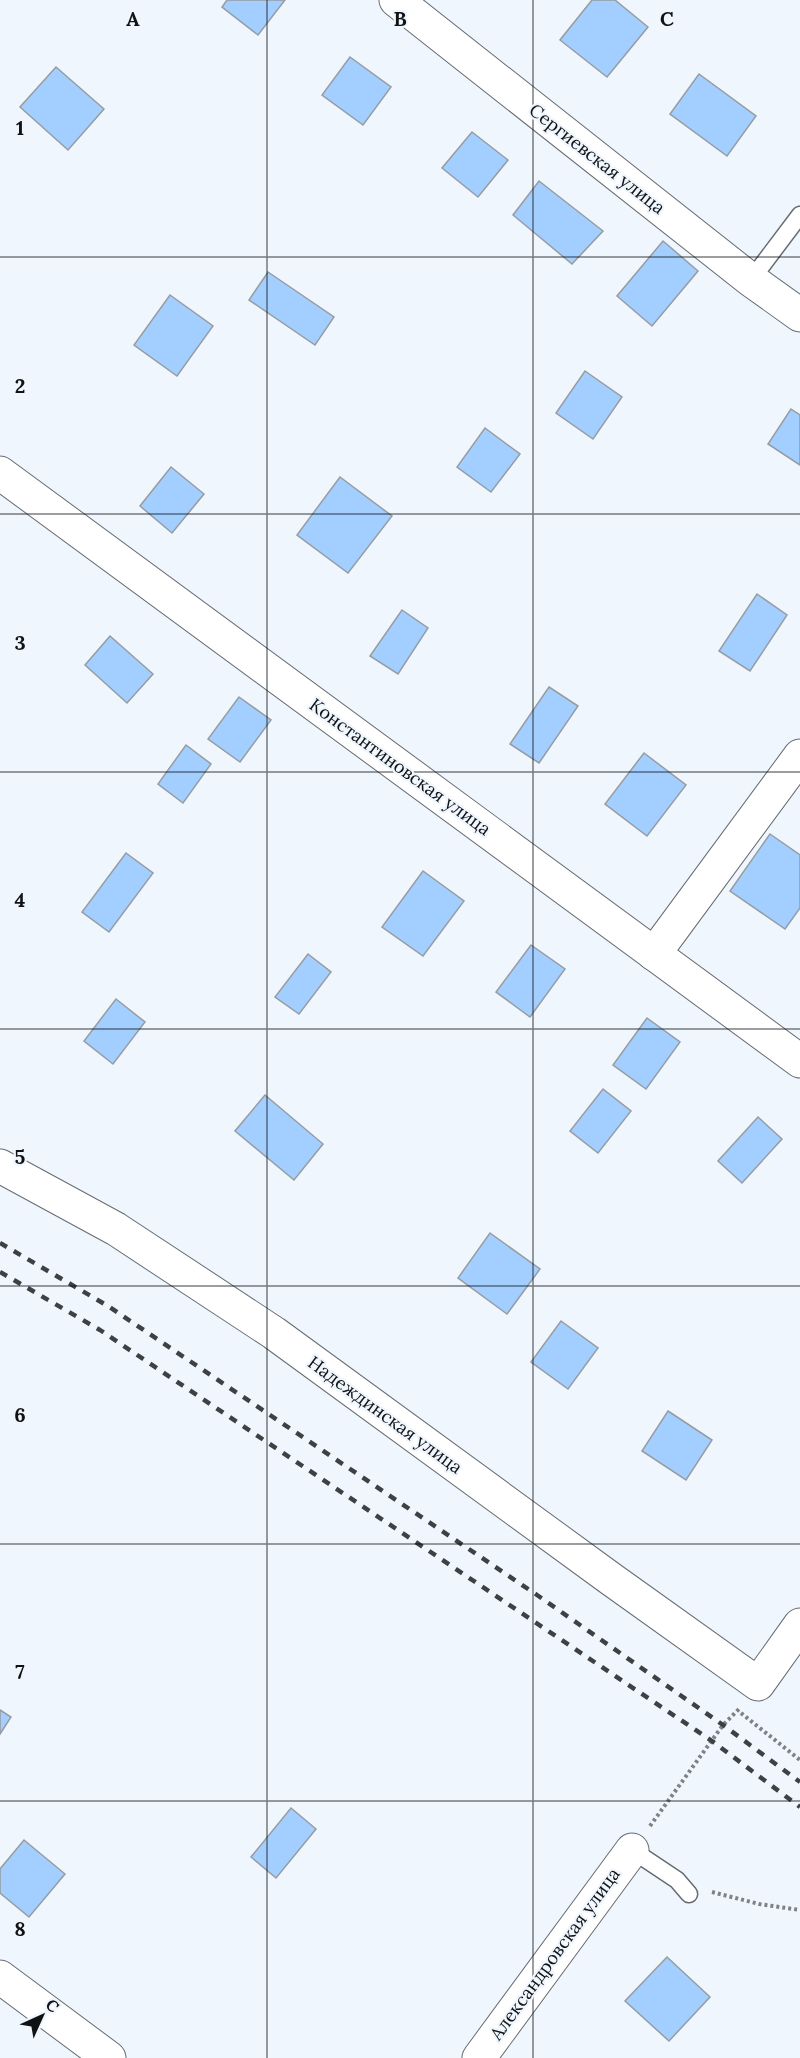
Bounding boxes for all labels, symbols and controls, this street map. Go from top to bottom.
text: A [126,6,140,31]
text: B [393,6,407,31]
text: C [660,6,674,31]
street label: Сергиевская улица [525,98,670,219]
text: 1 [16,115,24,140]
text: 2 [15,373,25,398]
text: 3 [14,630,26,655]
street label: Константиновская улица [305,693,496,840]
text: 4 [15,887,26,912]
text: 5 [15,1144,26,1169]
street label: Надеждинская улица [304,1351,467,1478]
text: 6 [14,1402,26,1427]
text: 7 [15,1659,25,1684]
street label: Александровская улица [484,1863,625,2045]
text: 8 [14,1916,26,1941]
north arrow [12,1986,72,2046]
text: С [42,1994,64,2016]

